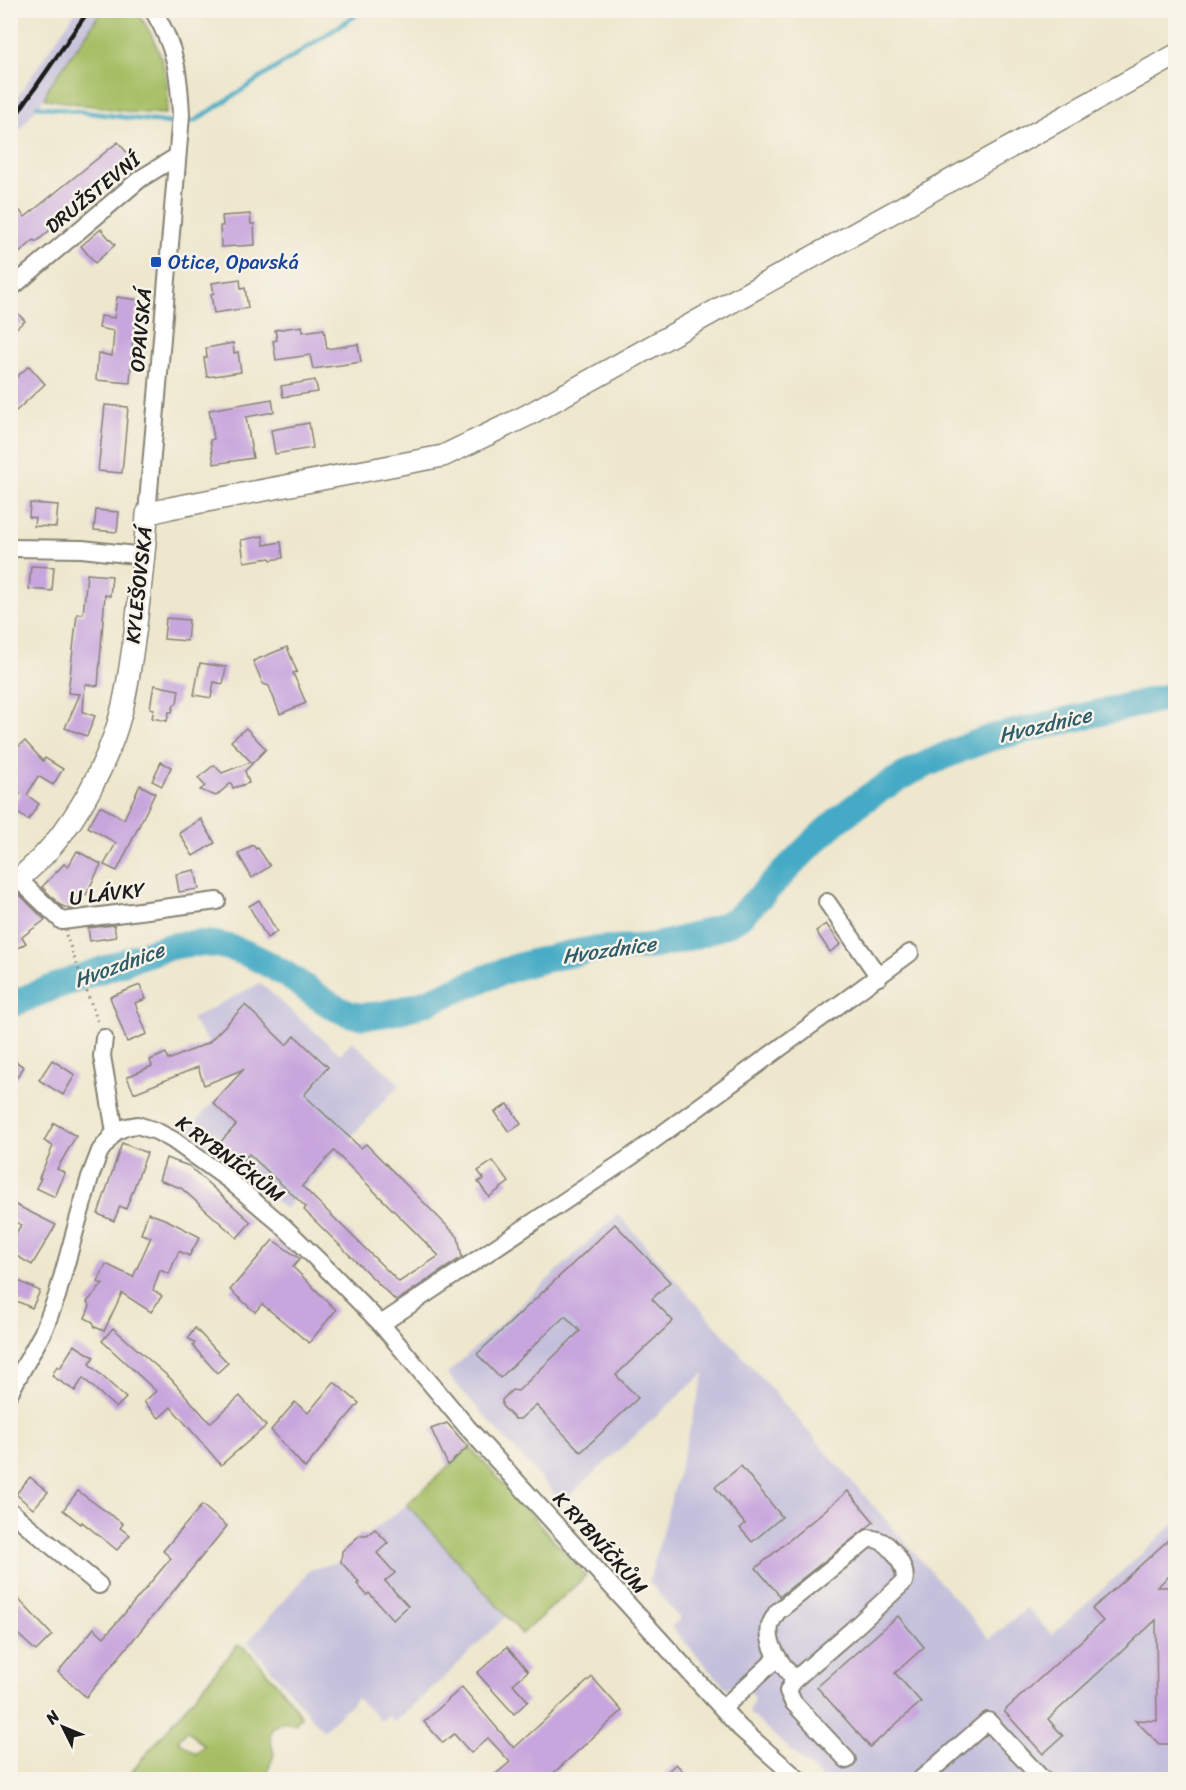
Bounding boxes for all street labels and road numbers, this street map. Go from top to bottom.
street label: DRUŽSTEVNÍ [37,143,149,243]
street label: OPAVSKÁ [120,284,162,373]
street label: KYLEŠOVSKÁ [115,522,163,645]
street label: U LÁVKY [67,872,149,916]
street label: K RYBNÍČKŮM [168,1106,293,1212]
street label: K RYBNÍČKŮM [544,1483,657,1603]

